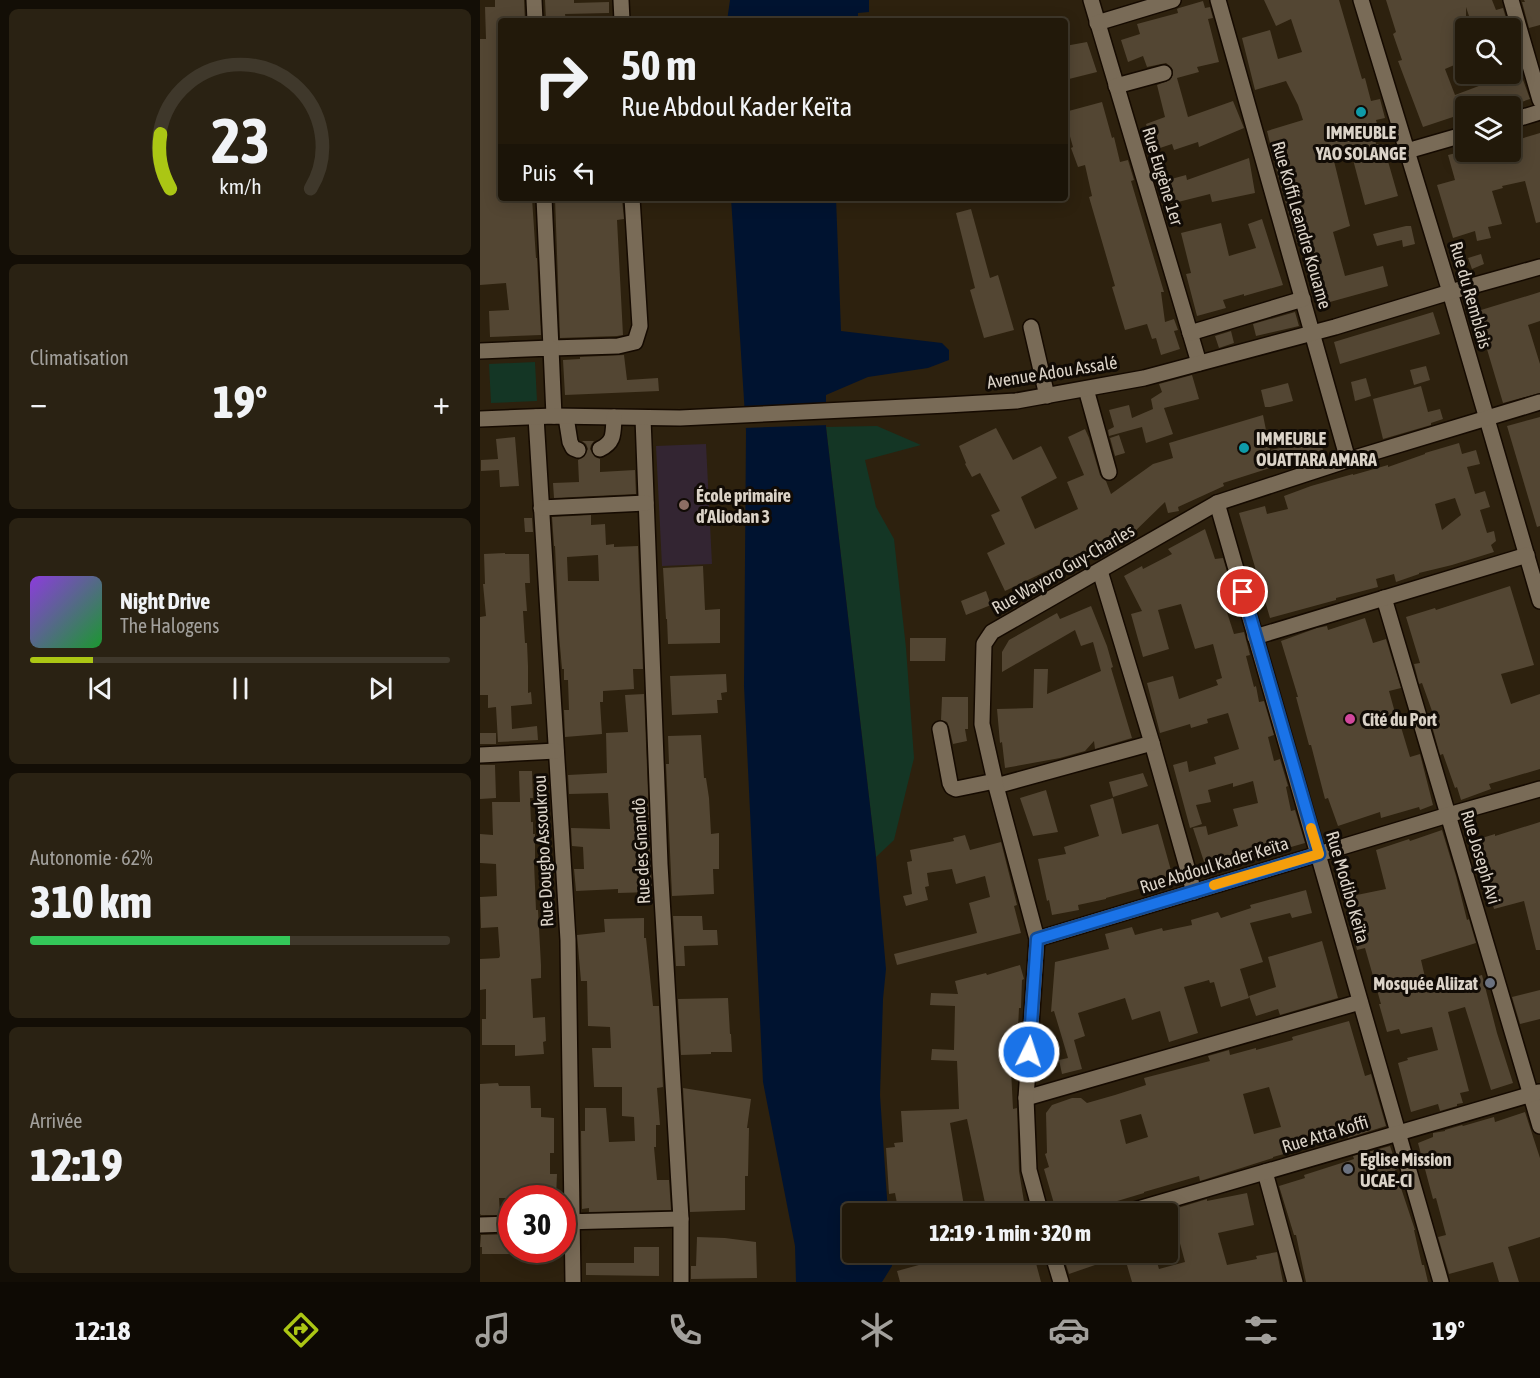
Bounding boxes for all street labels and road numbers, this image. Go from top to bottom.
street label: Rue Eugène 1er [1138,124,1188,228]
street label: Rue Koffi Leandre Kouame [1268,139,1336,311]
street label: Rue du Remblais [1446,239,1496,351]
street label: Avenue Adou Assalé [985,351,1119,393]
street label: Rue Wayoro Guy-Charles [988,520,1138,618]
street label: Rue Dougbo Assoukrou [529,775,557,927]
street label: Rue des Gnandô [628,797,654,905]
street label: Rue Joseph Avi [1457,807,1505,907]
street label: Rue Modibo Keïta [1322,829,1374,945]
street label: Rue Abdoul Kader Keïta [1137,832,1291,898]
street label: Rue Atta Koffi [1279,1111,1371,1157]

